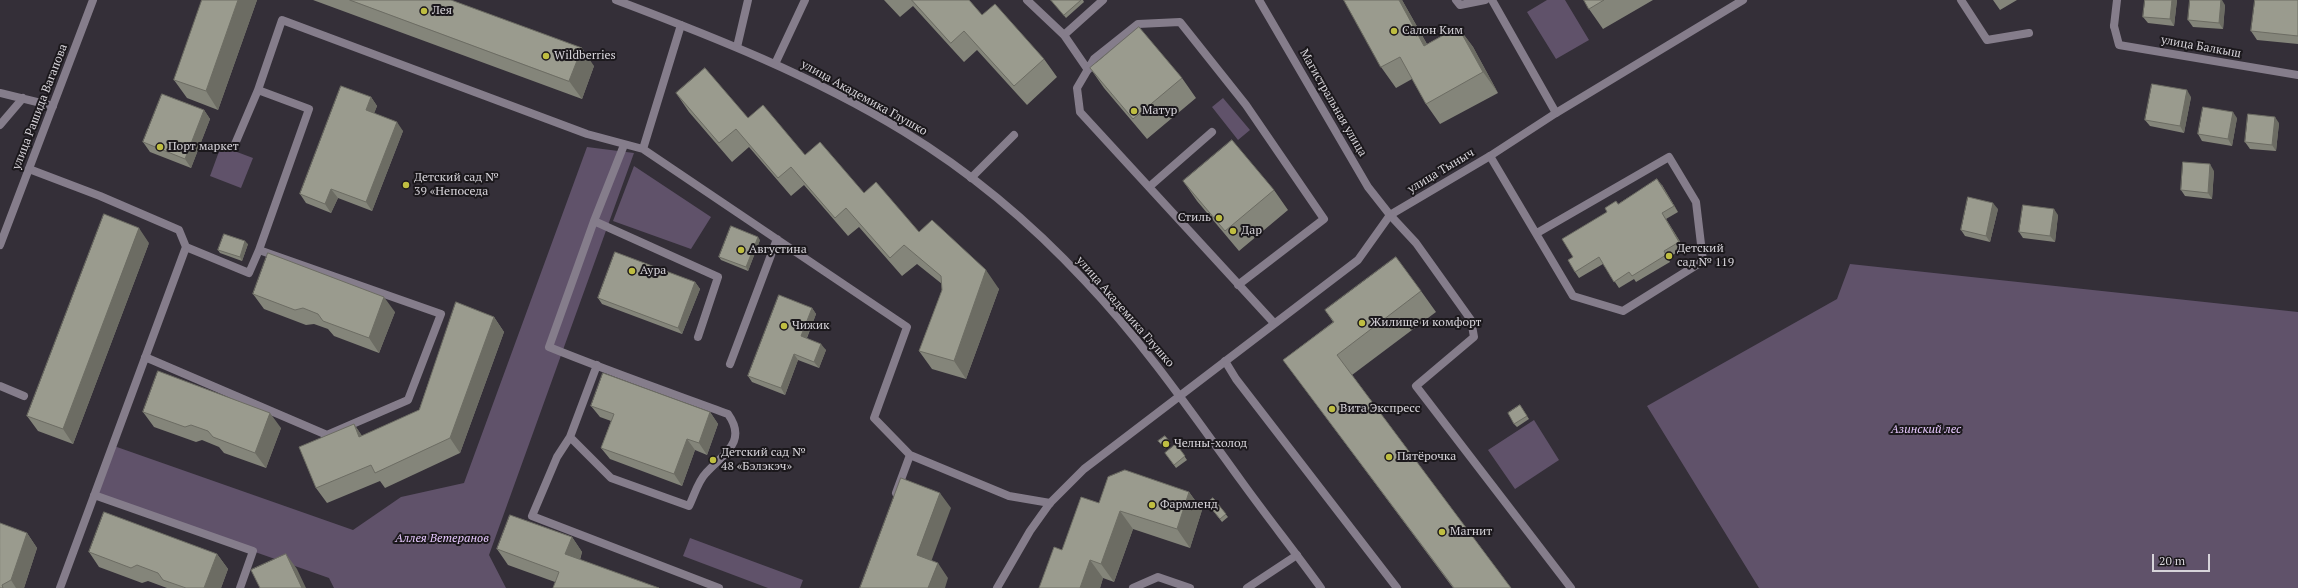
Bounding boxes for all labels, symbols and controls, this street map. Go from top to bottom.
place label: Лея [432,4,452,18]
marker: Лея [419,6,429,16]
place label: Салон Ким [1402,24,1463,38]
marker: Салон Ким [1389,26,1399,36]
street label: улица Балкыш [2160,33,2242,61]
street label: улица Рашида Вагапова [9,42,71,172]
street label: Магистральная улица [1296,47,1370,159]
place label: Wildberries [554,49,616,63]
marker: Wildberries [541,51,551,61]
street label: улица Академика Глушко [798,57,930,139]
place label: Матур [1142,104,1177,118]
marker: Матур [1129,106,1139,116]
place label: Порт маркет [168,140,239,154]
marker: Порт маркет [155,142,165,152]
street label: улица Тыныч [1405,146,1477,196]
place label: Детский сад № 39 «Непоседа [414,171,499,199]
marker: Детский сад № 39 «Непоседа [401,180,411,190]
place label: Стиль [1178,211,1211,225]
marker: Стиль [1214,213,1224,223]
place label: Дар [1241,224,1262,238]
marker: Дар [1228,226,1238,236]
place label: Детский сад № 119 [1677,242,1734,270]
place label: Августина [749,243,807,257]
marker: Августина [736,245,746,255]
marker: Детский сад № 119 [1664,251,1674,261]
street label: улица Академика Глушко [1073,254,1177,370]
place label: Аура [640,264,666,278]
marker: Аура [627,266,637,276]
place label: Жилище и комфорт [1370,316,1482,330]
marker: Жилище и комфорт [1357,318,1367,328]
place label: Чижик [792,319,829,333]
marker: Чижик [779,321,789,331]
place label: Вита Экспресс [1340,402,1420,416]
marker: Вита Экспресс [1327,404,1337,414]
park label: Азинский лес [1891,423,1961,437]
place label: Челны-холод [1174,437,1247,451]
marker: Челны-холод [1161,439,1171,449]
place label: Детский сад № 48 «Бэлэкэч» [721,446,806,474]
place label: Пятёрочка [1397,450,1456,464]
marker: Пятёрочка [1384,452,1394,462]
marker: Детский сад № 48 «Бэлэкэч» [708,455,718,465]
place label: Фармленд [1160,498,1218,512]
marker: Фармленд [1147,500,1157,510]
place label: Магнит [1450,525,1492,539]
marker: Магнит [1437,527,1447,537]
park label: Аллея Ветеранов [395,532,489,546]
scale bar [2154,546,2212,572]
text: 20 m [2159,553,2185,568]

